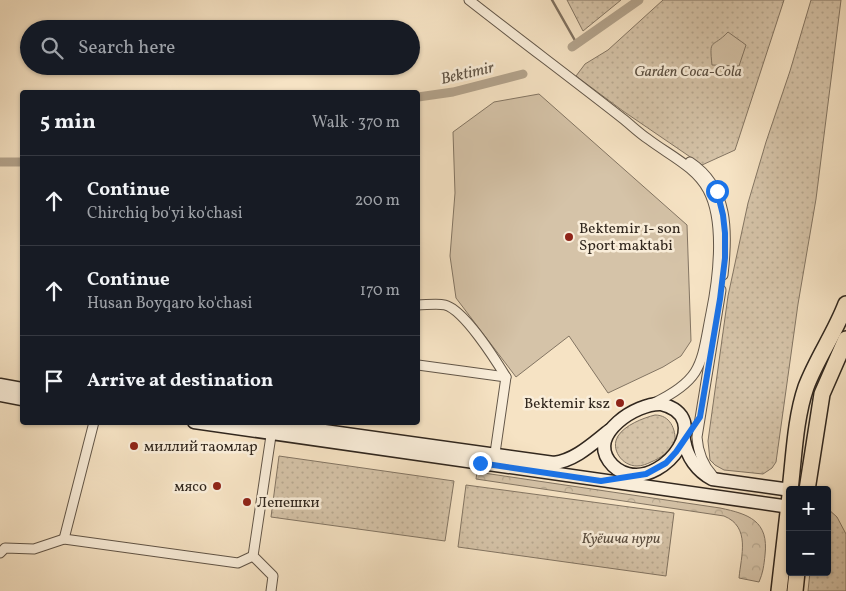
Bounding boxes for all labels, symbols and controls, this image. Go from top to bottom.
search box [20,20,420,75]
icon: search [38,34,66,62]
text: Search here [78,35,175,61]
water label: Bektimir [439,57,497,91]
park label: Garden Coca-Cola [634,62,742,83]
text: 5 min [40,108,96,137]
text: Walk · 370 m [312,112,400,134]
text: Continue [87,177,170,203]
route start [706,180,729,203]
icon: ahead [40,187,68,215]
text: 200 m [355,190,400,212]
text: Chirchiq bo'yi ko'chasi [87,203,243,225]
place label: Bektemir 1- son Sport maktabi [579,219,681,257]
marker: Bektemir 1- son Sport maktabi [563,231,575,243]
text: Continue [87,267,170,293]
icon: ahead [40,277,68,305]
text: 170 m [360,280,400,302]
text: Husan Boyqaro ko'chasi [87,293,252,315]
icon: arrive [40,367,68,395]
text: Arrive at destination [87,368,273,394]
place label: Bektemir ksz [524,394,610,415]
marker: Bektemir ksz [614,397,626,409]
place label: миллий таомлар [144,437,258,458]
marker: миллий таомлар [128,440,140,452]
route end [469,452,492,475]
place label: мясо [174,477,207,498]
marker: мясо [211,480,223,492]
map controls [786,486,831,576]
button: + [786,486,831,531]
place label: Лепешки [257,493,320,514]
marker: Лепешки [241,496,253,508]
park label: Куёшча нури [582,529,661,550]
button: − [786,531,831,576]

